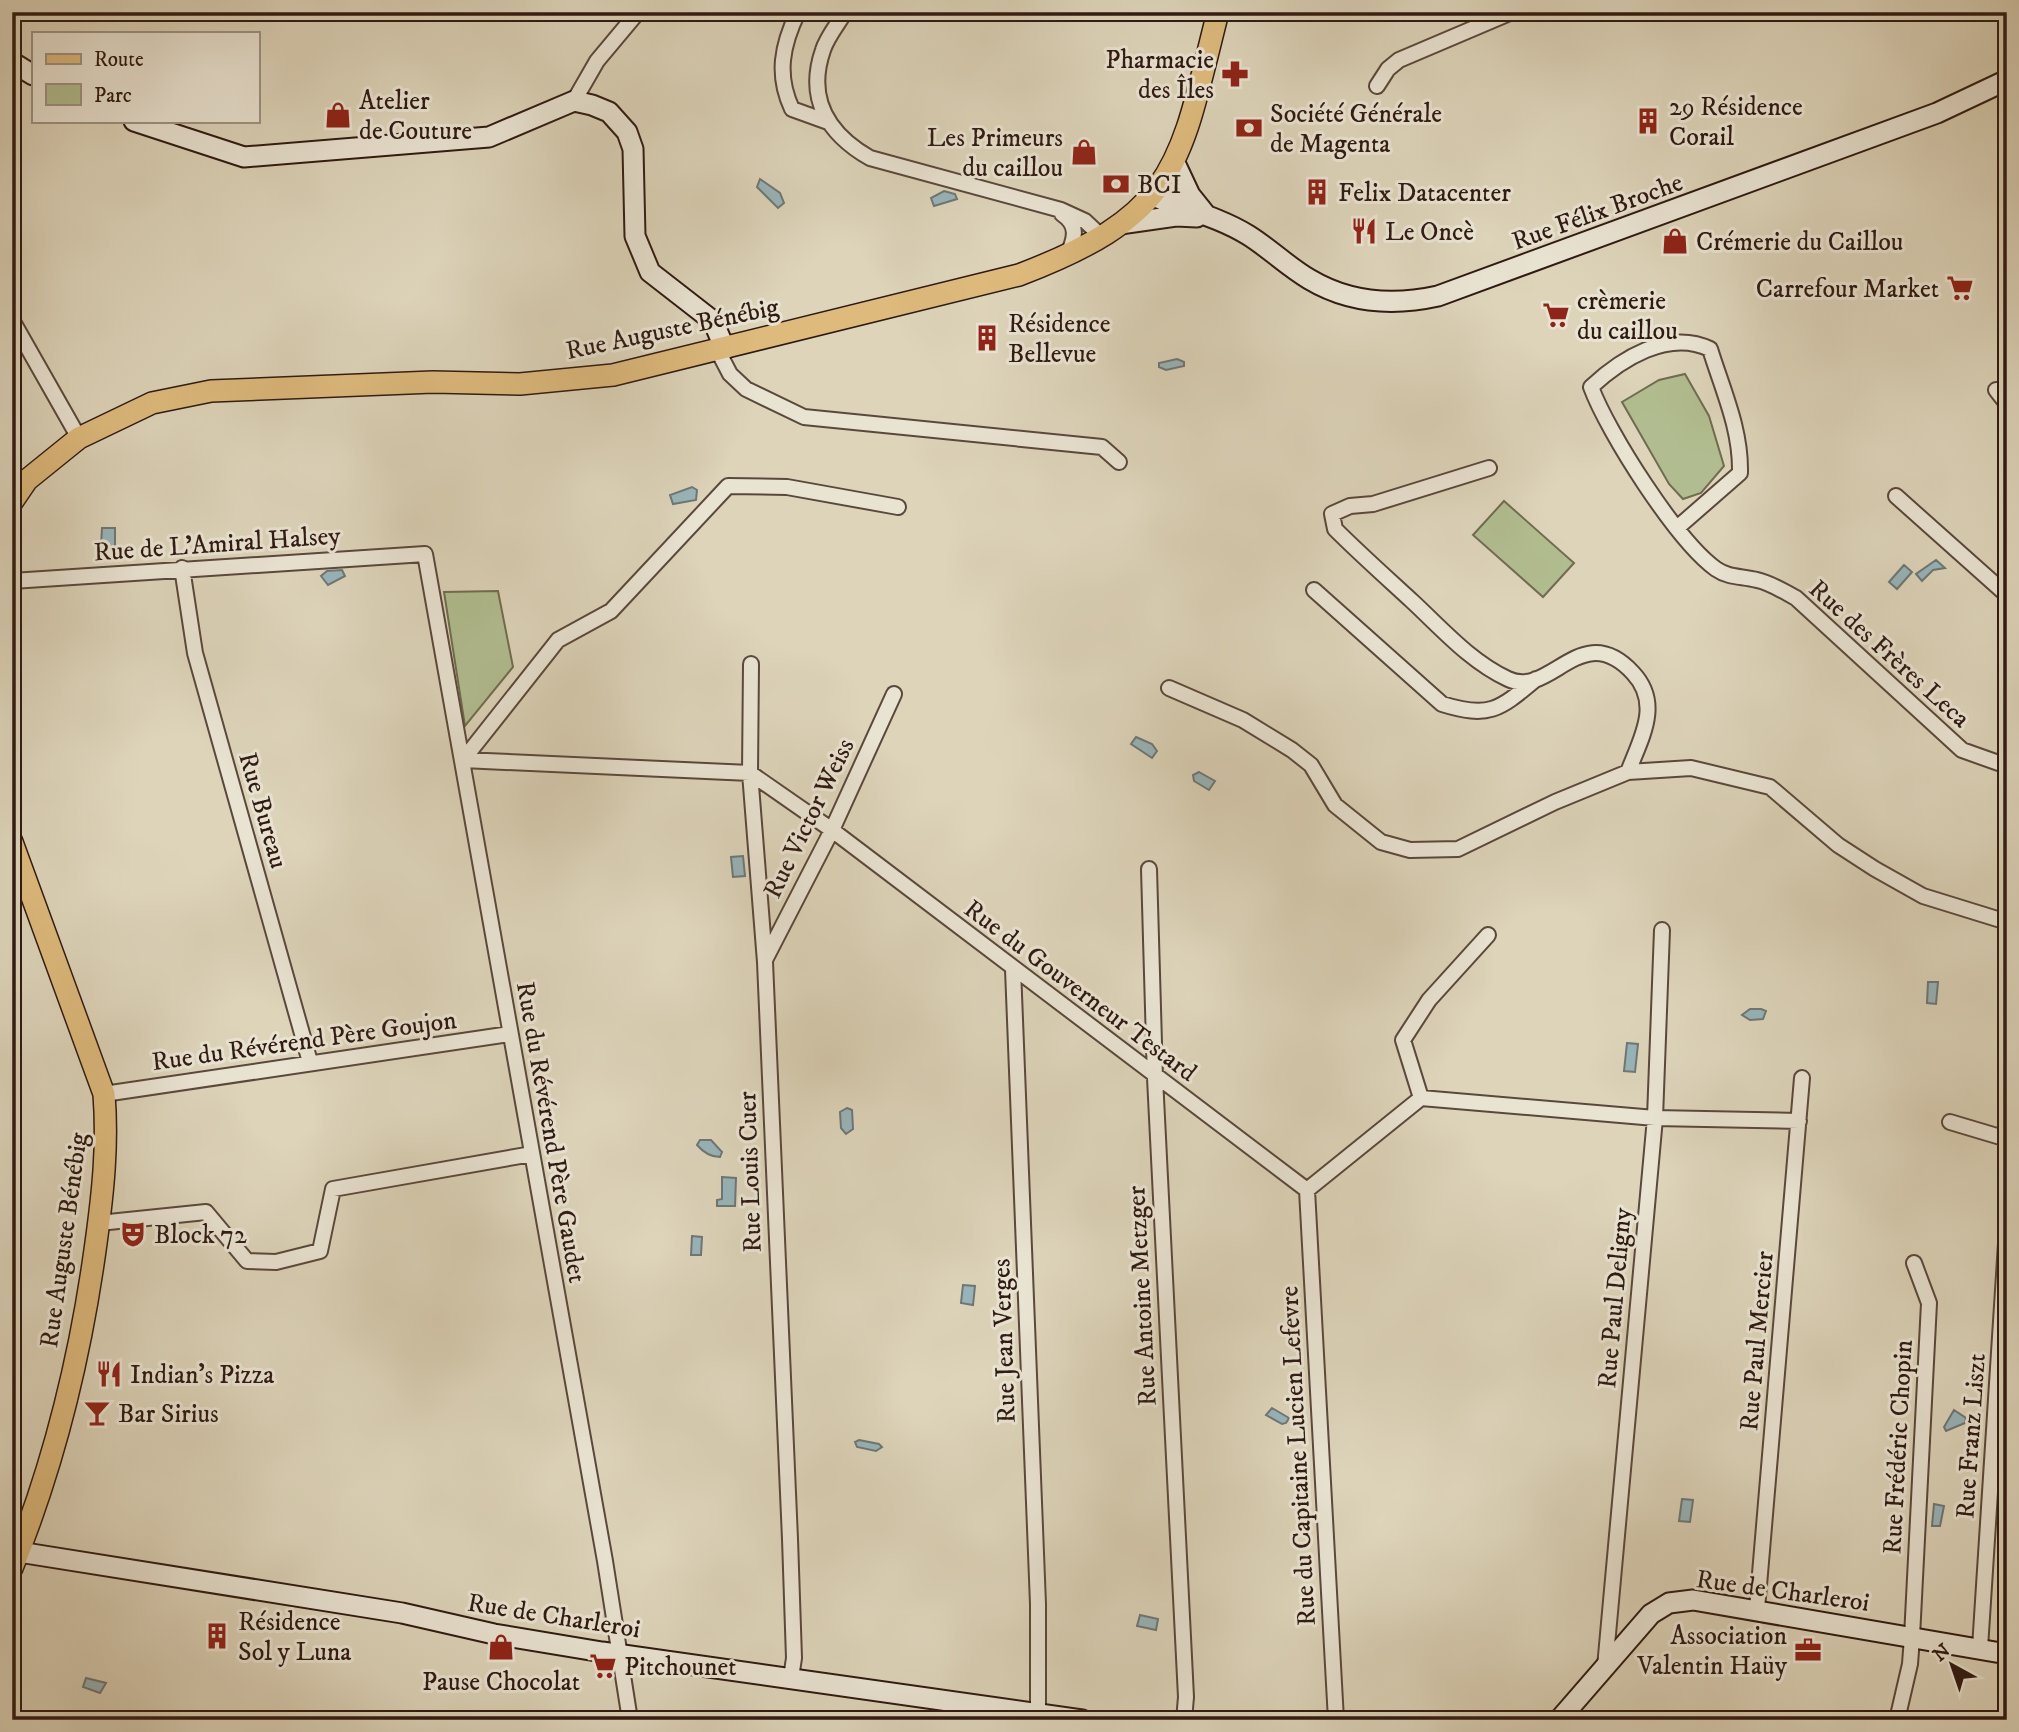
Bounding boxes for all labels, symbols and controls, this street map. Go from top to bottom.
legend [32,32,259,122]
place label: Pharmacie des Îles [1105,44,1214,107]
text: Route [94,47,144,73]
pharmacy icon: Pharmacie des Îles [1220,59,1250,89]
text: Parc [94,83,132,109]
place label: Atelier de Couture [359,85,472,148]
place label: 29 Résidence Corail [1669,91,1803,154]
place label: Société Générale de Magenta [1270,98,1442,161]
shop icon: Atelier de Couture [323,100,353,130]
building icon: 29 Résidence Corail [1633,106,1663,136]
bank icon: Société Générale de Magenta [1234,113,1264,143]
place label: Les Primeurs du caillou [927,122,1063,185]
shop icon: Les Primeurs du caillou [1069,137,1099,167]
street label: Rue Félix Broche [1508,166,1687,259]
bank icon: BCI [1101,169,1131,199]
place label: BCI [1137,169,1181,202]
building icon: Felix Datacenter [1302,177,1332,207]
place label: Felix Datacenter [1338,177,1511,210]
restaurant icon: Le Oncè [1349,216,1379,246]
place label: Le Oncè [1385,216,1474,249]
shop icon: Crémerie du Caillou [1660,226,1690,256]
place label: Crémerie du Caillou [1696,226,1903,259]
place label: Carrefour Market [1756,273,1939,306]
supermarket icon: Carrefour Market [1945,273,1975,303]
place label: crèmerie du caillou [1577,285,1678,348]
street label: Rue Auguste Bénébig [563,291,782,368]
supermarket icon: crèmerie du caillou [1541,300,1571,330]
place label: Résidence Bellevue [1008,308,1111,371]
building icon: Résidence Bellevue [972,323,1002,353]
street label: Rue de L'Amiral Halsey [93,519,342,570]
street label: Rue des Frères Leca [1802,573,1976,735]
street label: Rue Victor Weiss [756,733,862,904]
street label: Rue Bureau [230,749,295,872]
street label: Rue du Gouverneur Testard [957,893,1203,1090]
street label: Rue du Révérend Père Gaudet [508,979,593,1285]
street label: Rue du Révérend Père Goujon [150,1004,459,1079]
street label: Rue Louis Cuer [731,1090,770,1253]
street label: Rue Auguste Bénébig [33,1130,96,1350]
street label: Rue Antoine Metzger [1120,1185,1165,1407]
street label: Rue Paul Deligny [1591,1206,1640,1390]
theatre icon: Block 72 [118,1219,148,1249]
place label: Block 72 [154,1219,247,1252]
street label: Rue Paul Mercier [1733,1250,1782,1432]
street label: Rue Jean Verges [985,1258,1024,1424]
street label: Rue du Capitaine Lucien Lefevre [1273,1285,1324,1627]
street label: Rue Frédéric Chopin [1876,1338,1921,1555]
street label: Rue Franz Liszt [1949,1352,1994,1520]
restaurant icon: Indian's Pizza [94,1359,124,1389]
place label: Indian's Pizza [130,1359,274,1392]
bar icon: Bar Sirius [82,1398,112,1428]
place label: Bar Sirius [118,1398,219,1431]
street label: Rue de Charleroi [1694,1563,1871,1620]
street label: Rue de Charleroi [465,1587,643,1646]
place label: Résidence Sol y Luna [238,1606,351,1669]
place label: Association Valentin Haüy [1636,1620,1788,1683]
building icon: Résidence Sol y Luna [202,1621,232,1651]
north arrow [1918,1630,1988,1700]
shop icon: Pause Chocolat [486,1632,516,1662]
office icon: Association Valentin Haüy [1793,1635,1823,1665]
text: N [1929,1639,1956,1667]
supermarket icon: Pitchounet [588,1651,618,1681]
place label: Pitchounet [624,1651,737,1684]
place label: Pause Chocolat [422,1666,580,1699]

